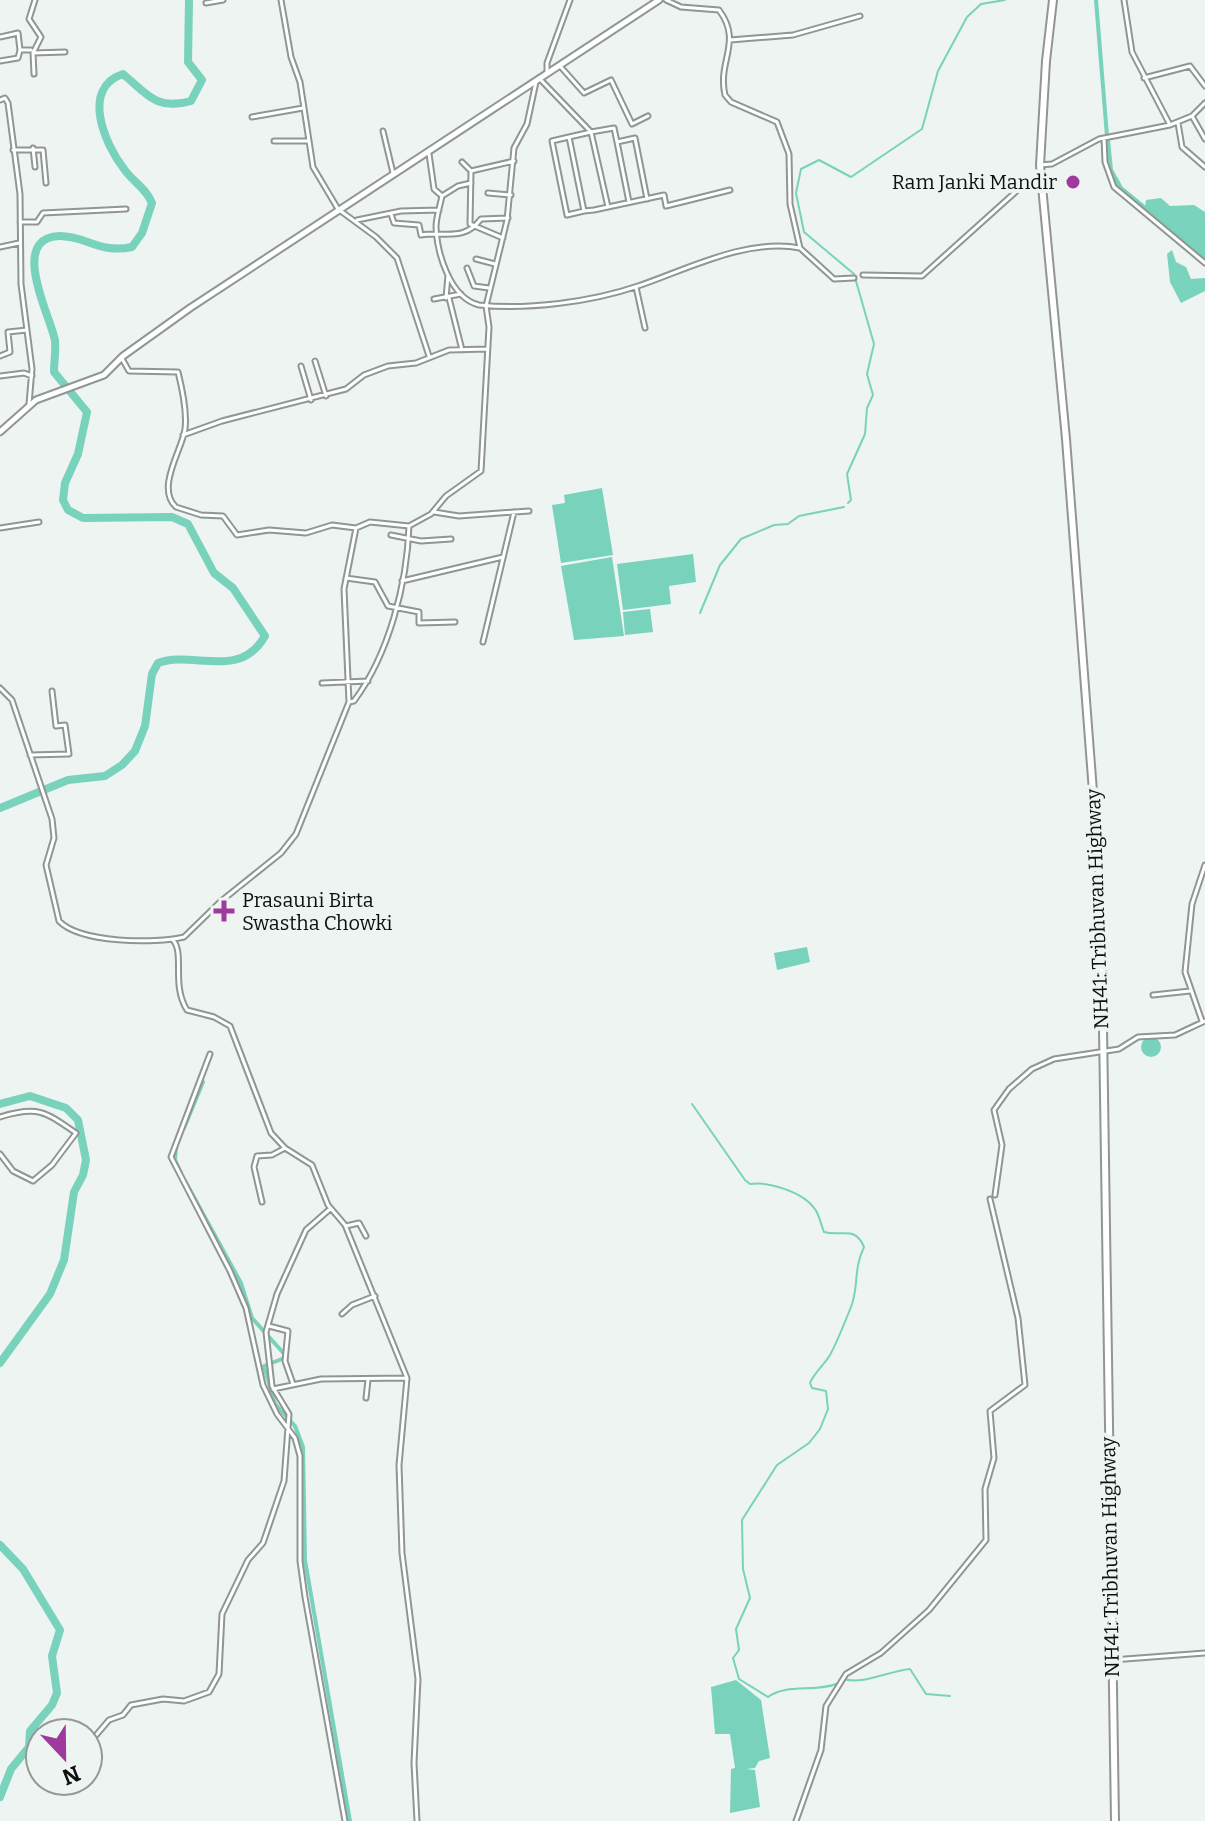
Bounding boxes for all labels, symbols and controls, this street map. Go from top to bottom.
place label: Ram Janki Mandir [892,170,1057,194]
marker: Ram Janki Mandir [1064,173,1082,191]
street label: NH41: Tribhuvan Highway [1081,788,1113,1030]
place label: Prasauni Birta Swastha Chowki [242,888,392,935]
marker: Prasauni Birta Swastha Chowki [213,900,235,922]
street label: NH41: Tribhuvan Highway [1096,1436,1124,1678]
north arrow [24,1717,104,1797]
text: N [58,1759,84,1791]

